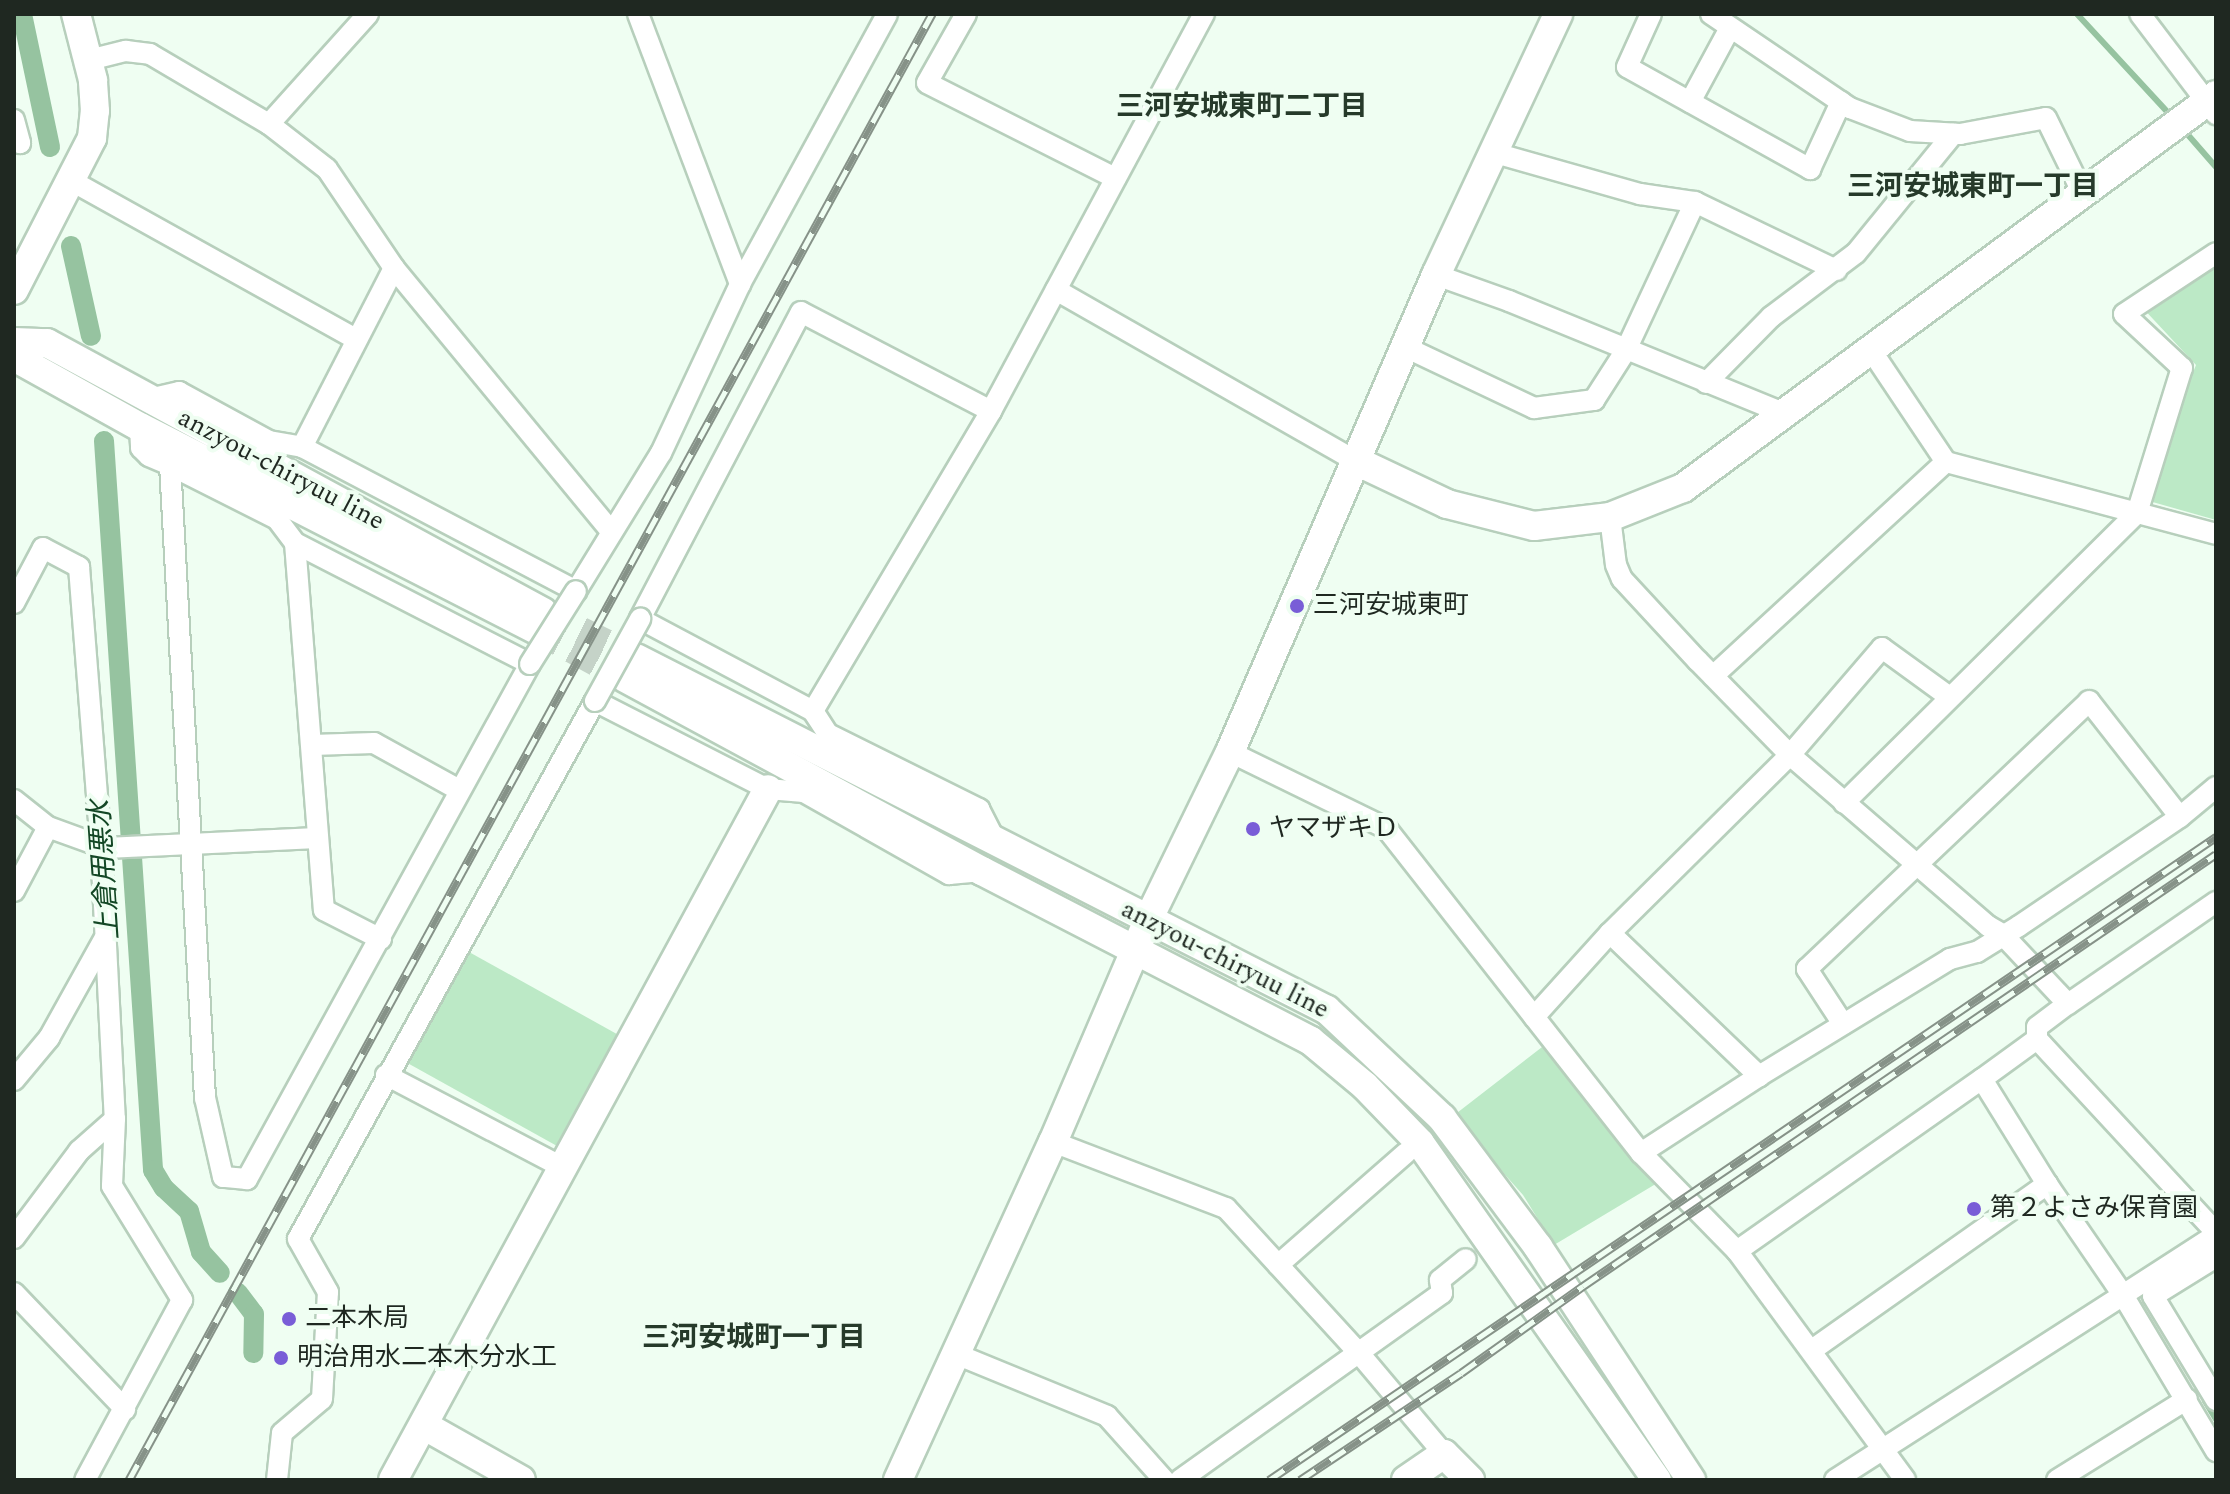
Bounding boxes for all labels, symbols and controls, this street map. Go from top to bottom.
district label: 三河安城東町二丁目 [1116,90,1368,124]
district label: 三河安城東町一丁目 [1847,170,2099,204]
street label: anzyou-chiryuu line [173,402,389,538]
place label: 三河安城東町 [1313,590,1469,622]
marker: 三河安城東町 [1288,597,1306,615]
water label: 上倉用悪水 [83,799,127,941]
place label: ヤマザキＤ [1269,813,1399,845]
marker: ヤマザキＤ [1244,820,1262,838]
street label: anzyou-chiryuu line [1116,894,1334,1026]
place label: 第２よさみ保育園 [1990,1193,2198,1225]
marker: 第２よさみ保育園 [1965,1200,1983,1218]
place label: 二本木局 [305,1303,409,1335]
marker: 二本木局 [280,1310,298,1328]
district label: 三河安城町一丁目 [642,1321,866,1355]
place label: 明治用水二本木分水工 [297,1342,557,1374]
marker: 明治用水二本木分水工 [272,1349,290,1367]

